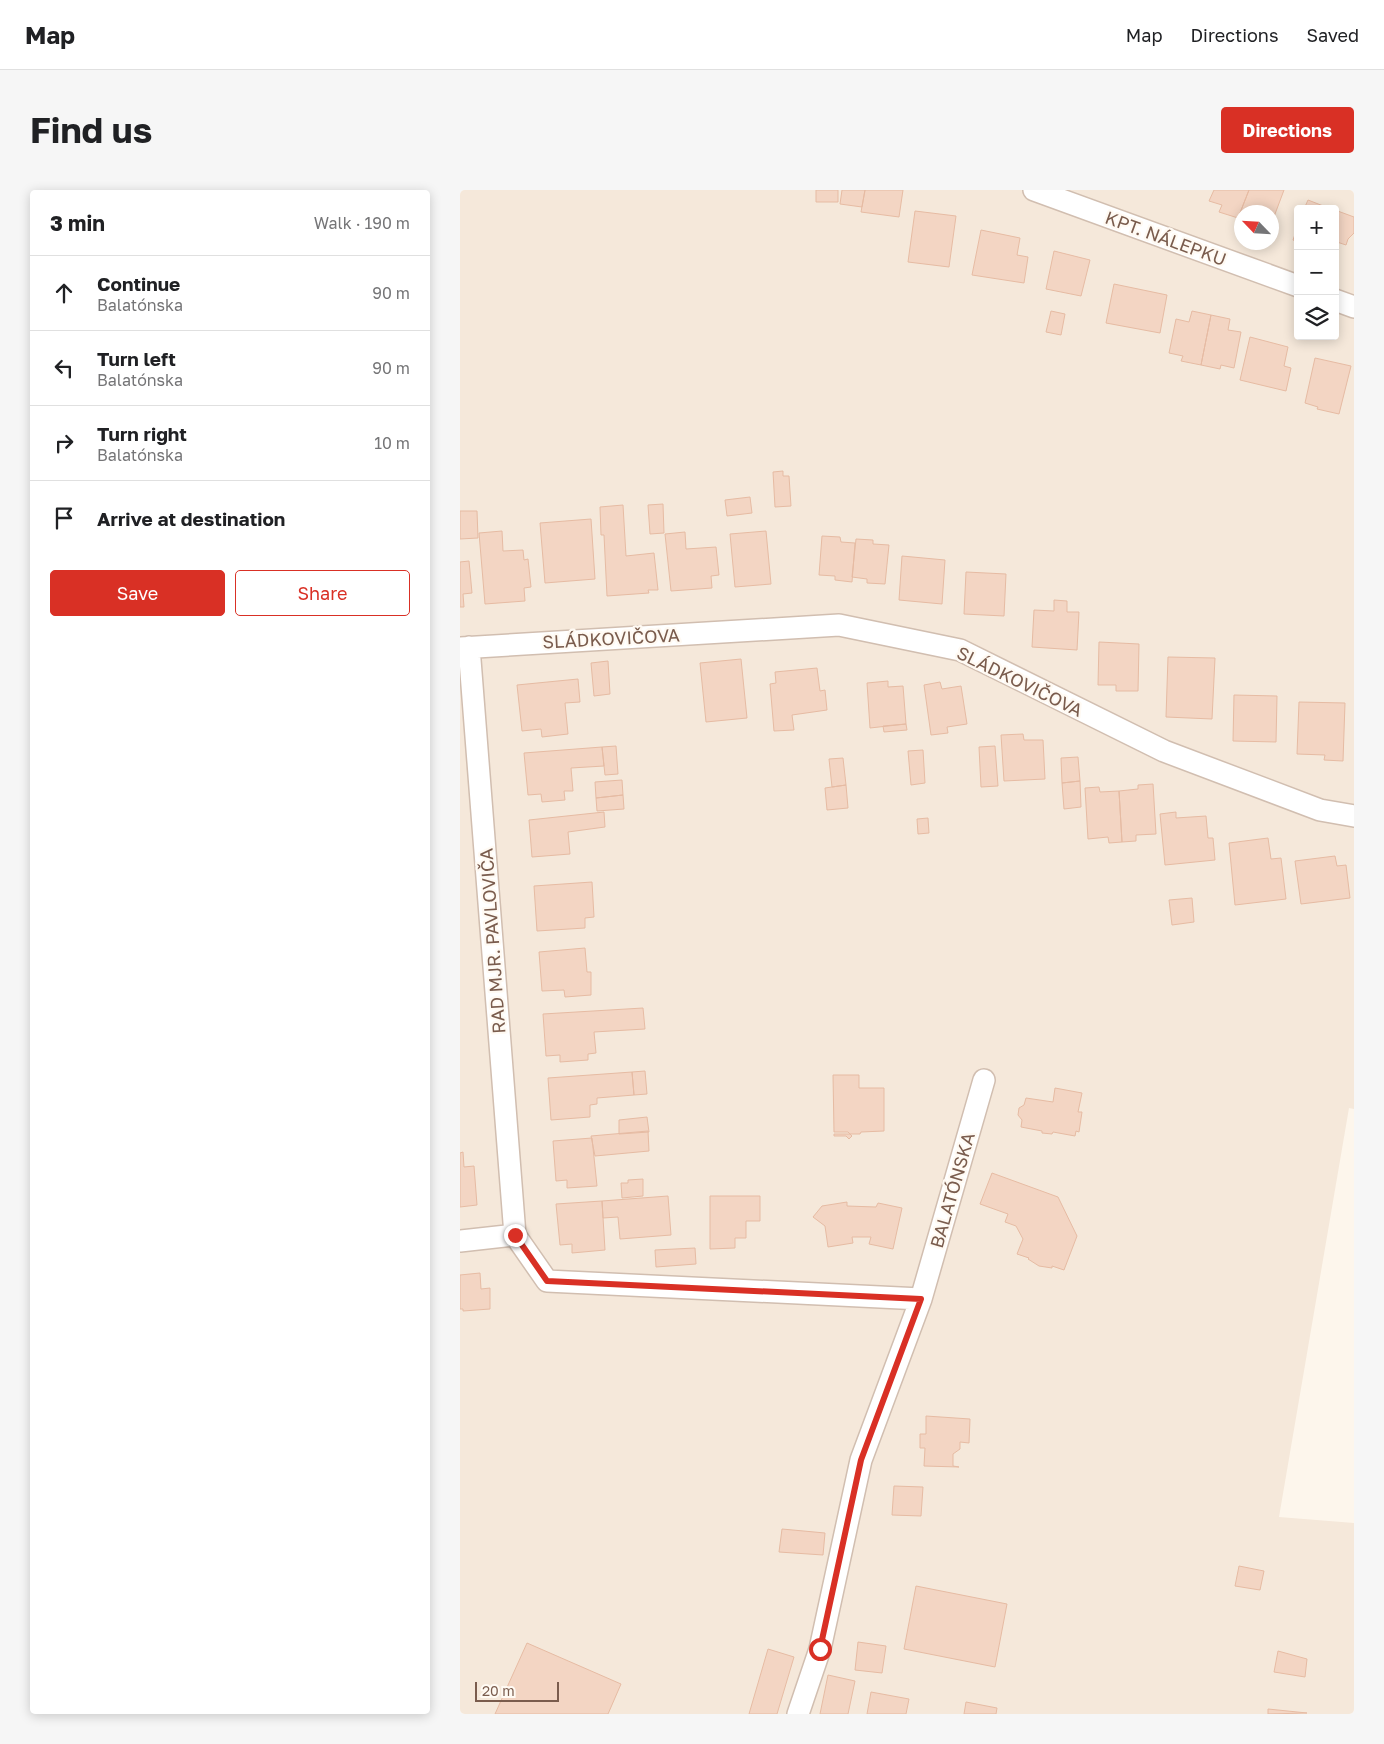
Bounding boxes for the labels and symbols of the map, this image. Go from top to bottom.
north arrow [1234,205,1279,250]
street label: KPT. NÁLEPKU [1102,206,1230,270]
street label: SLÁDKOVIČOVA [542,623,680,653]
street label: SLÁDKOVIČOVA [953,641,1087,721]
street label: RAD MJR. PAVLOVIČA [475,847,509,1035]
street label: BALATÓNSKA [925,1130,979,1250]
route end [504,1224,527,1247]
route start [809,1638,832,1661]
scale bar [475,1679,559,1702]

